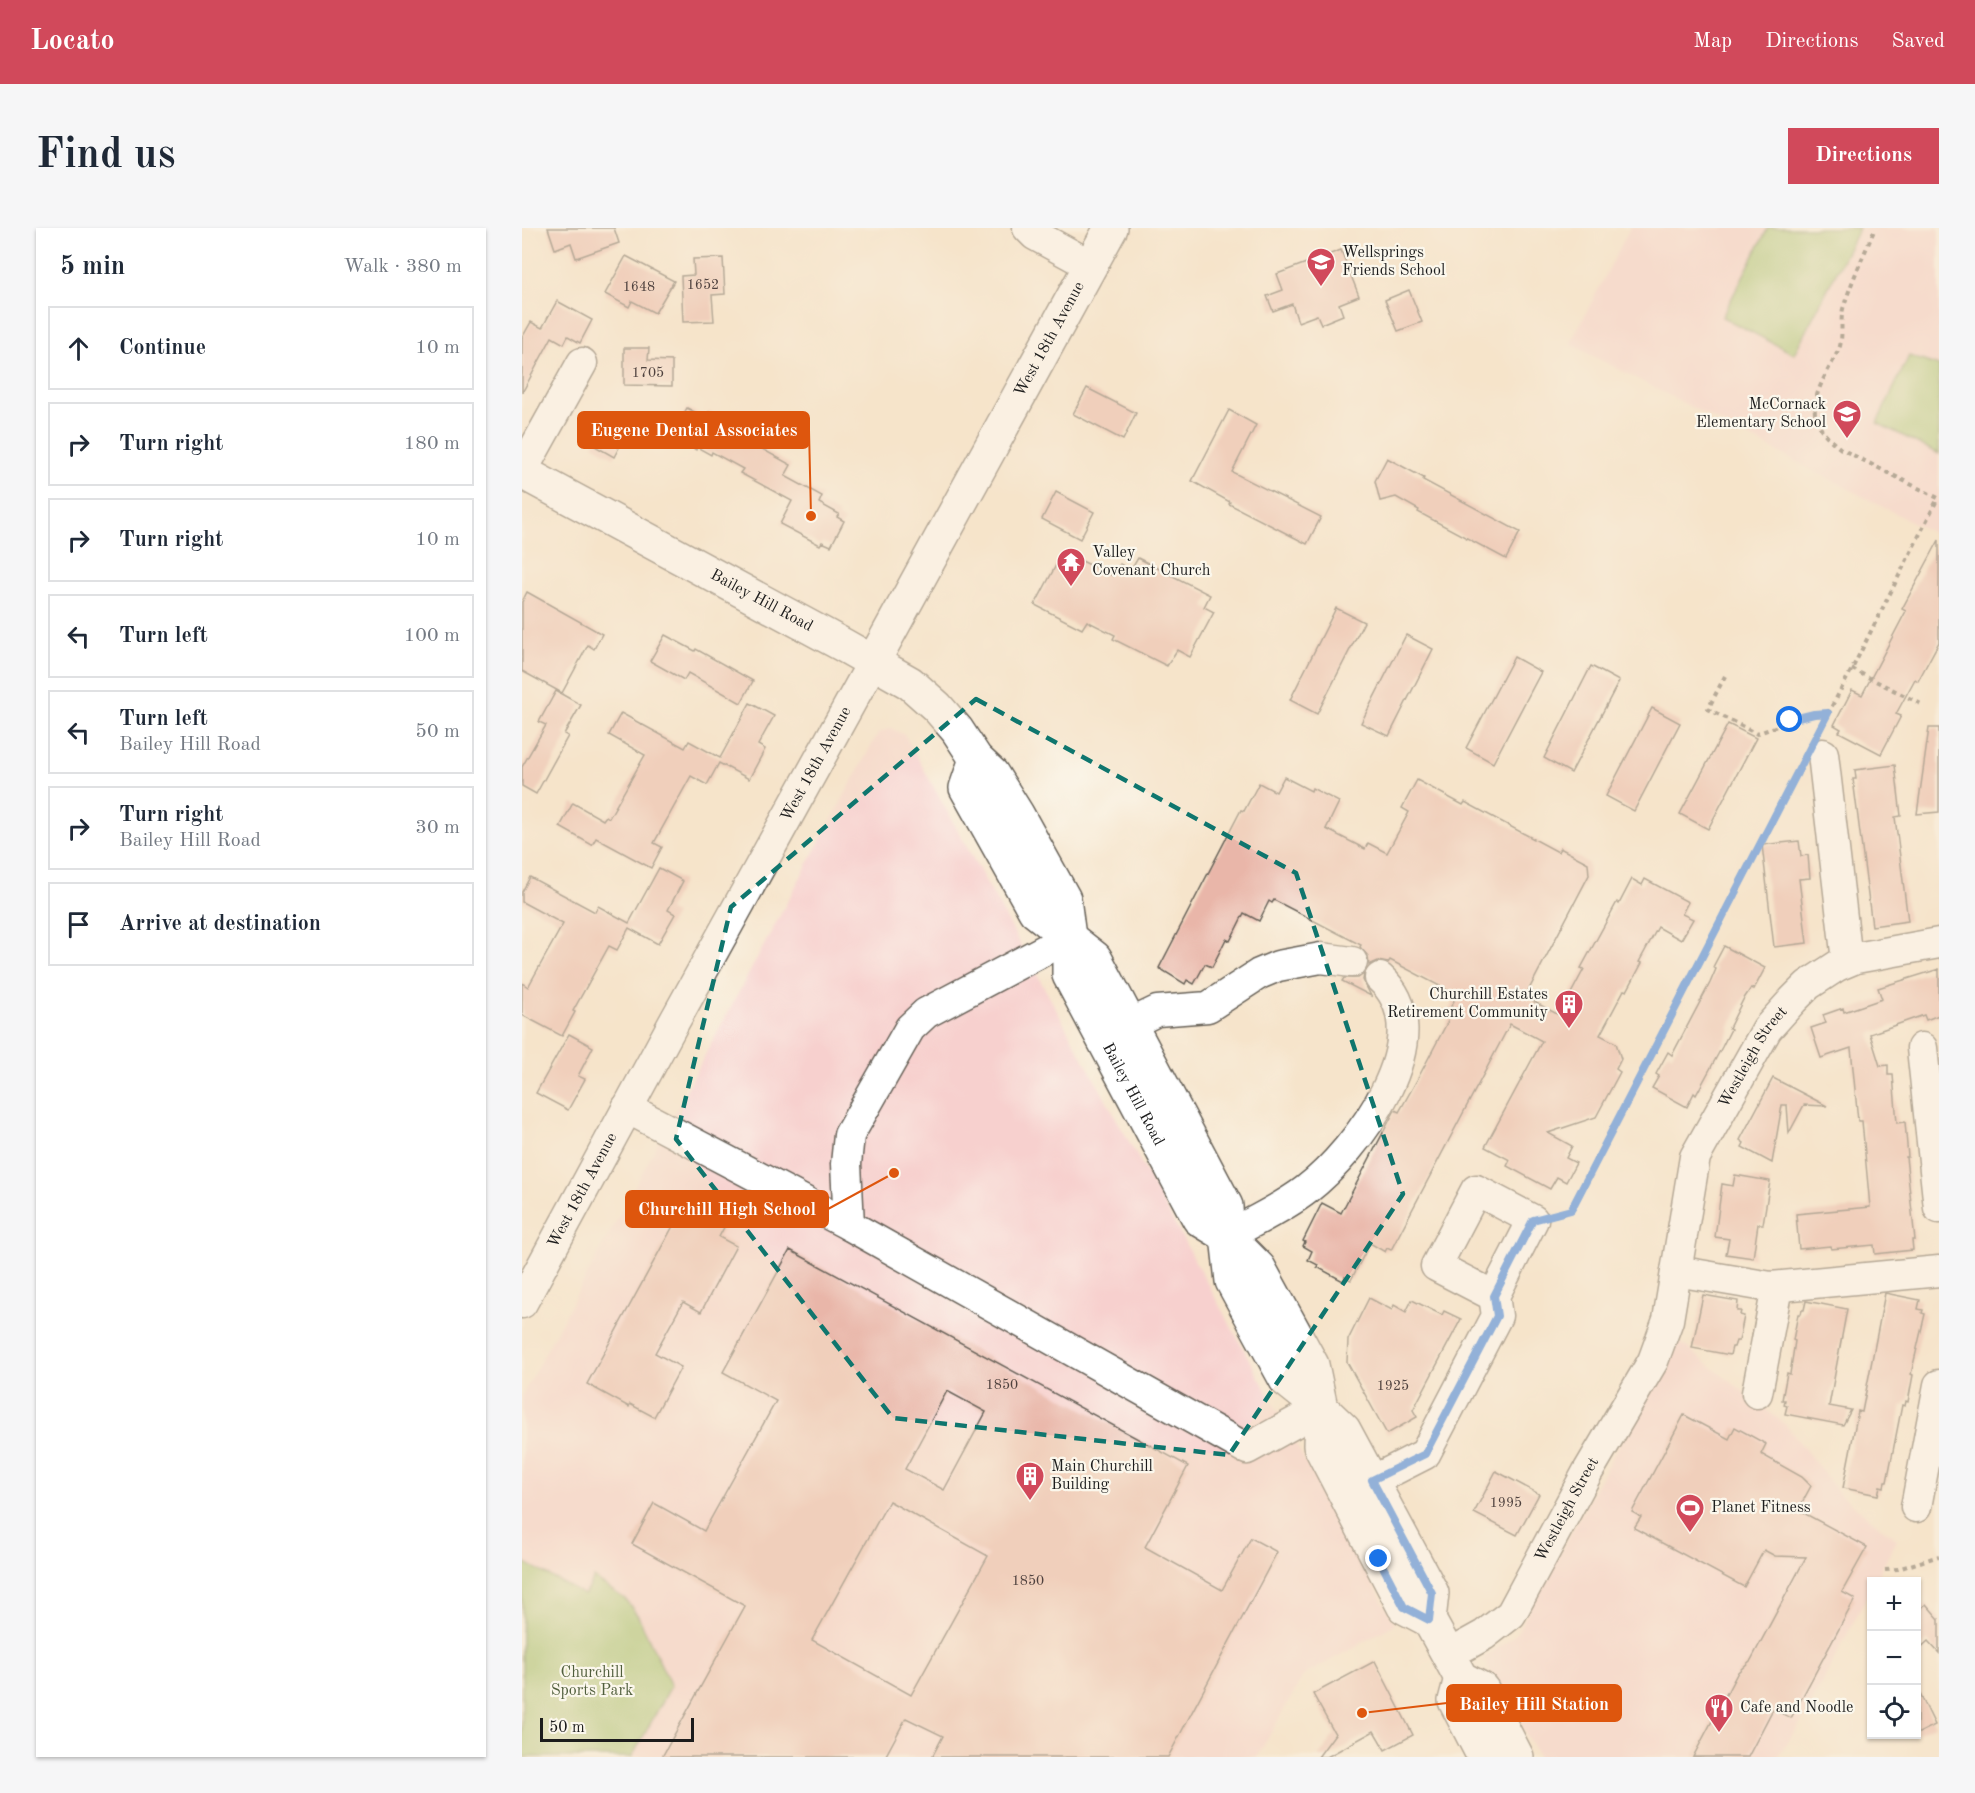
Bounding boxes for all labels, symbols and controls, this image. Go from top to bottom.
text: Locato [30,28,115,56]
text: Map [1693,31,1732,52]
text: Directions [1765,31,1859,52]
text: Saved [1892,31,1945,52]
button: Directions [1788,128,1939,184]
text: Find us [36,135,175,177]
place label: Wellsprings Friends School [1342,245,1445,279]
school or university icon: Wellsprings Friends School [1305,246,1337,288]
text: 5 min [60,254,125,280]
text: Walk · 380 m [343,257,462,277]
house number: 1652 [687,278,719,292]
street label: West 18th Avenue [1012,279,1088,399]
house number: 1648 [623,280,655,294]
icon: ahead [62,332,95,365]
text: Continue [119,337,206,359]
text: 10 m [415,338,460,358]
house number: 1705 [632,366,664,380]
place label: McCornack Elementary School [1696,397,1826,431]
school or university icon: McCornack Elementary School [1831,398,1863,440]
callout: Eugene Dental Associates [578,412,809,448]
text: Eugene Dental Associates [590,422,798,440]
icon: right [62,428,95,461]
text: Turn right [119,433,223,455]
text: 180 m [404,434,460,454]
icon: right [62,524,95,557]
text: Turn right [119,529,223,551]
text: 10 m [415,530,460,550]
place label: Valley Covenant Church [1092,545,1211,579]
temple icon: Valley Covenant Church [1055,546,1087,588]
street label: Bailey Hill Road [708,567,815,635]
icon: left [62,620,95,653]
text: Turn left [119,625,208,647]
text: 100 m [404,626,460,646]
street label: West 18th Avenue [779,704,855,824]
route start [1776,706,1802,732]
text: Turn left [119,708,208,730]
icon: left [62,716,95,749]
text: 50 m [415,722,460,742]
text: Bailey Hill Road [119,735,261,755]
text: Turn right [119,804,223,826]
icon: right [62,812,95,845]
text: 30 m [415,818,460,838]
text: Bailey Hill Road [119,831,261,851]
icon: arrive [62,908,95,941]
text: Arrive at destination [119,913,321,935]
place label: Churchill Estates Retirement Community [1387,987,1549,1021]
building icon: Churchill Estates Retirement Community [1553,988,1585,1030]
street label: Westleigh Street [1716,1004,1791,1111]
street label: Bailey Hill Road [1099,1041,1167,1149]
street label: West 18th Avenue [545,1130,620,1251]
callout: Churchill High School [626,1191,828,1227]
text: Churchill High School [638,1201,817,1219]
house number: 1850 [986,1378,1018,1392]
house number: 1925 [1377,1379,1409,1393]
street label: Westleigh Street [1533,1455,1602,1564]
place label: Main Churchill Building [1051,1459,1153,1493]
building icon: Main Churchill Building [1014,1460,1046,1502]
sports icon: Planet Fitness [1674,1492,1706,1534]
house number: 1995 [1490,1496,1522,1510]
place label: Planet Fitness [1711,1500,1811,1516]
route end [1365,1545,1391,1571]
house number: 1850 [1012,1574,1044,1588]
map controls [1867,1577,1921,1739]
button: + [1867,1577,1921,1631]
button: − [1867,1631,1921,1685]
park label: Churchill Sports Park [551,1665,633,1699]
callout: Bailey Hill Station [1447,1685,1621,1721]
button: locate [1867,1685,1921,1739]
restaurant icon: Cafe and Noodle [1703,1692,1735,1734]
text: Bailey Hill Station [1459,1696,1609,1714]
place label: Cafe and Noodle [1740,1700,1853,1716]
scale bar [540,1715,694,1742]
text: 50 m [549,1720,585,1736]

